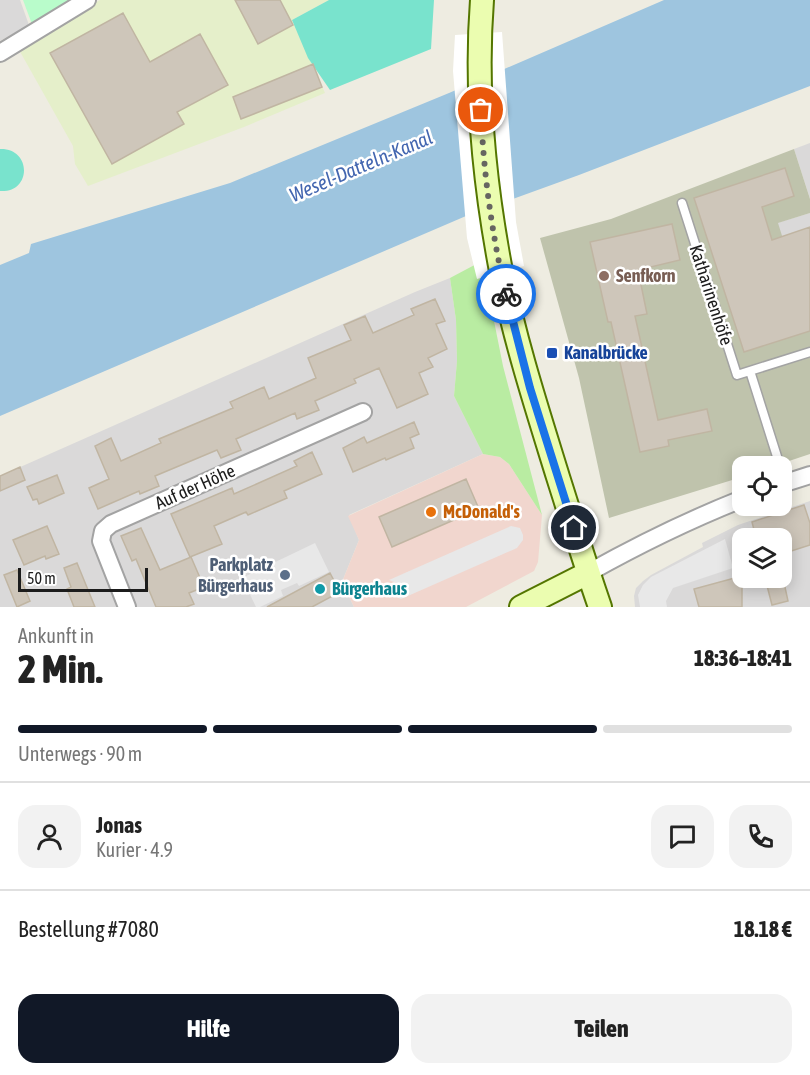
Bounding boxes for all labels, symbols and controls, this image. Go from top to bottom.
pin [455,84,506,135]
icon: bag [464,93,497,126]
water label: Wesel-Datteln-Kanal [286,125,436,206]
street label: Katharinenhöfe [685,242,738,348]
courier [476,264,536,324]
place label: Senfkorn [616,265,676,286]
marker: Senfkorn [597,269,611,283]
icon: bike [490,278,523,311]
place label: Kanalbrücke [564,342,648,363]
marker: Kanalbrücke [545,346,559,360]
map controls [732,456,792,588]
button: locate [732,456,792,516]
street label: Auf der Höhe [152,460,238,513]
place label: McDonald's [443,501,520,522]
pin [548,502,599,553]
marker: McDonald's [424,505,438,519]
icon: home [557,511,590,544]
button: layers [732,528,792,588]
place label: Parkplatz Bürgerhaus [198,554,274,596]
scale bar [18,565,148,592]
marker: Parkplatz Bürgerhaus [278,568,292,582]
text: 50 m [27,569,56,587]
place label: Bürgerhaus [332,578,408,599]
marker: Bürgerhaus [313,582,327,596]
text: Ankunft in [18,624,94,647]
text: 18:36–18:41 [694,645,792,671]
text: 2 Min. [18,647,103,691]
text: Unterwegs · 90 m [18,742,142,765]
button: person [18,805,81,868]
button: chat [651,805,714,868]
button: phone [729,805,792,868]
text: Jonas [96,812,142,838]
text: Kurier · 4.9 [96,838,173,861]
text: Bestellung #7080 [18,916,159,942]
text: 18.18 € [734,916,792,942]
button: Hilfe [18,994,399,1063]
button: Teilen [411,994,792,1063]

